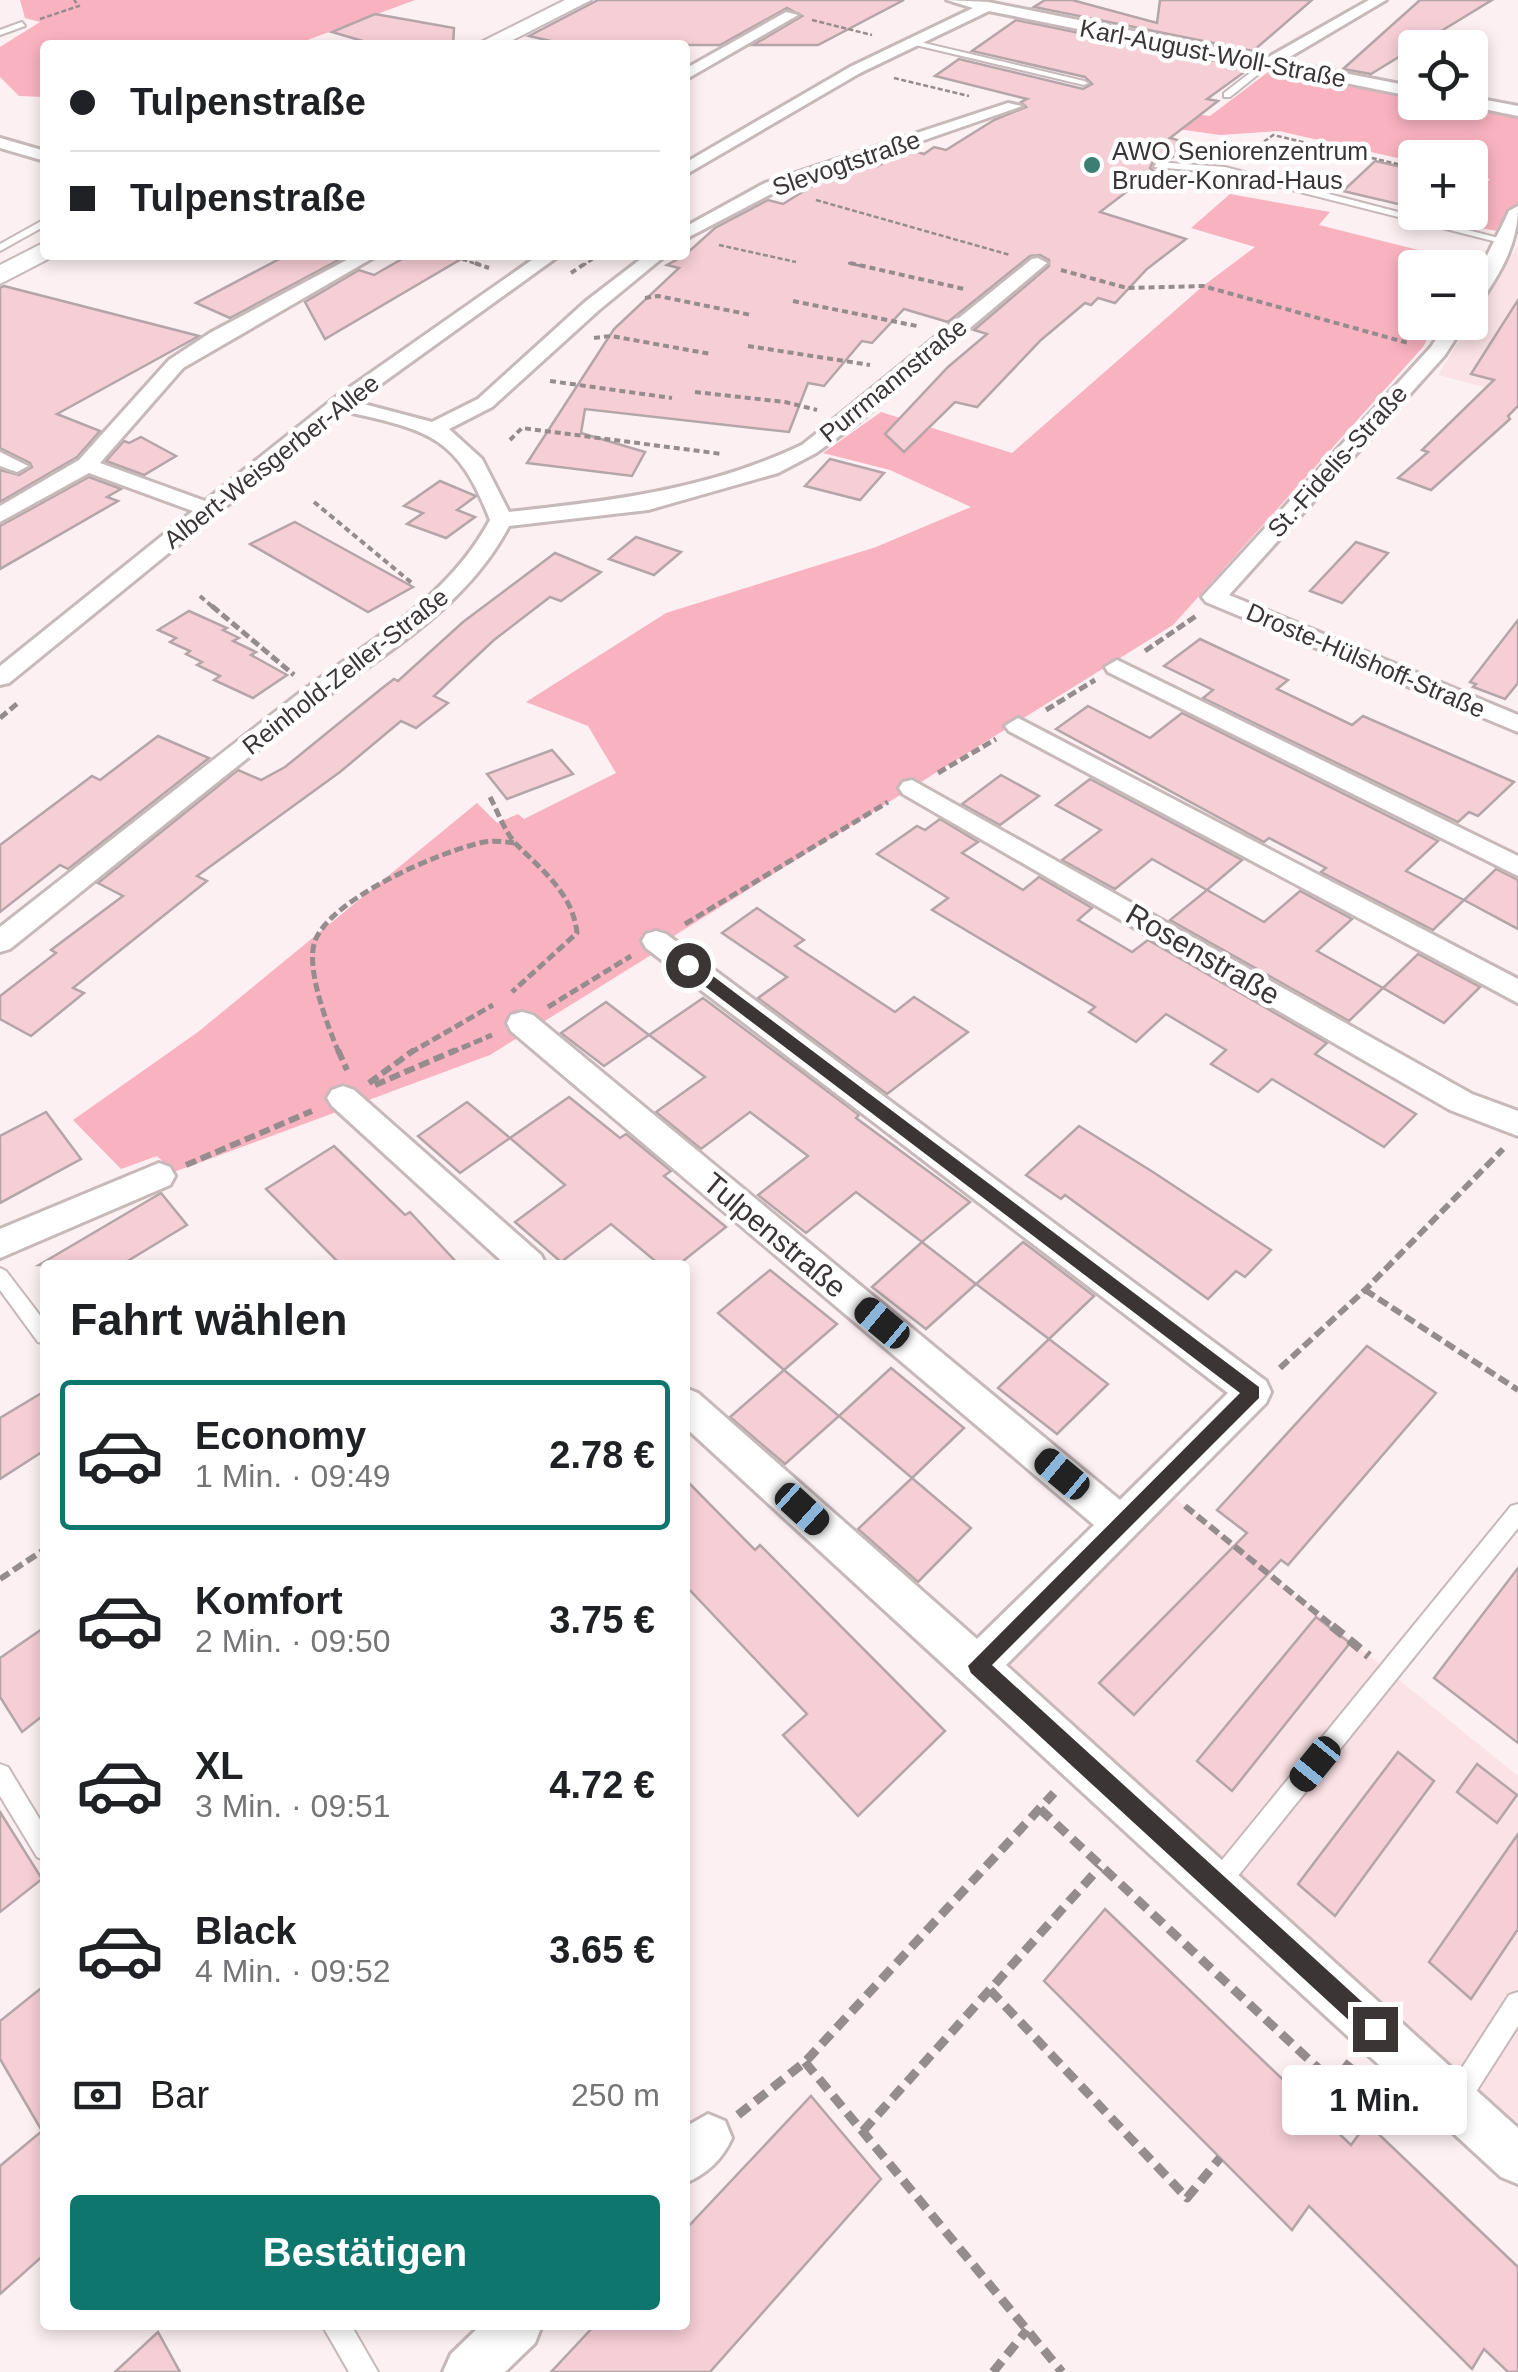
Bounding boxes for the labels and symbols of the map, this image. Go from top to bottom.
street label: Karl-August-Woll-Straße [1078,13,1348,93]
street label: Slevogtstraße [769,125,923,201]
place label: AWO Seniorenzentrum Bruder-Konrad-Haus [1112,137,1368,194]
marker: AWO Seniorenzentrum Bruder-Konrad-Haus [1081,154,1103,176]
street label: Purrmannstraße [814,312,972,448]
street label: Albert-Weisgerber-Allee [158,368,384,554]
street label: St.-Fidelis-Straße [1262,379,1412,543]
street label: Reinhold-Zeller-Straße [237,582,453,760]
street label: Droste-Hülshoff-Straße [1242,597,1490,723]
street label: Rosenstraße [1120,897,1286,1011]
route start [666,943,711,988]
street label: Tulpenstraße [697,1166,853,1304]
car [849,1292,915,1354]
car [1029,1443,1095,1505]
car [770,1478,834,1540]
car [1284,1731,1346,1797]
route end [1353,2007,1398,2052]
callout: 1 Min. [1282,2064,1468,2134]

